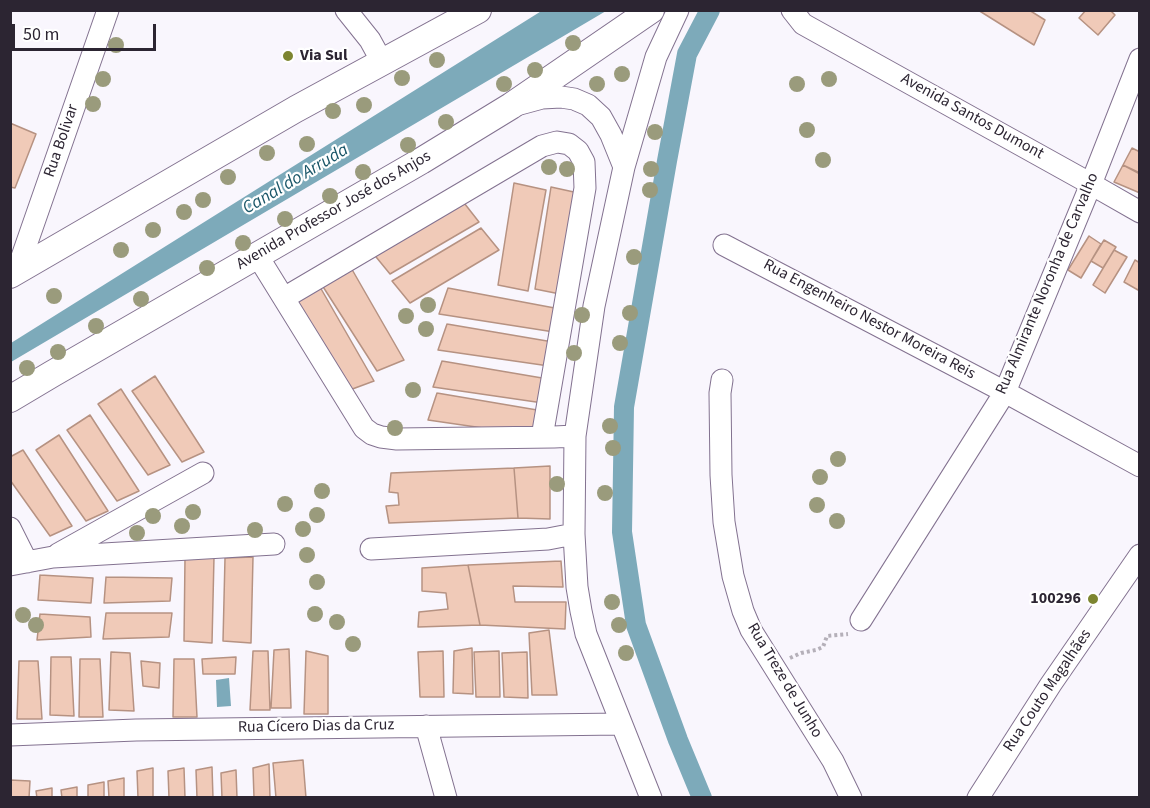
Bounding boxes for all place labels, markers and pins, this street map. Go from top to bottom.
place label: Via Sul [300,46,348,66]
marker: Via Sul [281,49,295,63]
place label: 100296 [1030,589,1081,609]
marker: 100296 [1086,592,1100,606]

